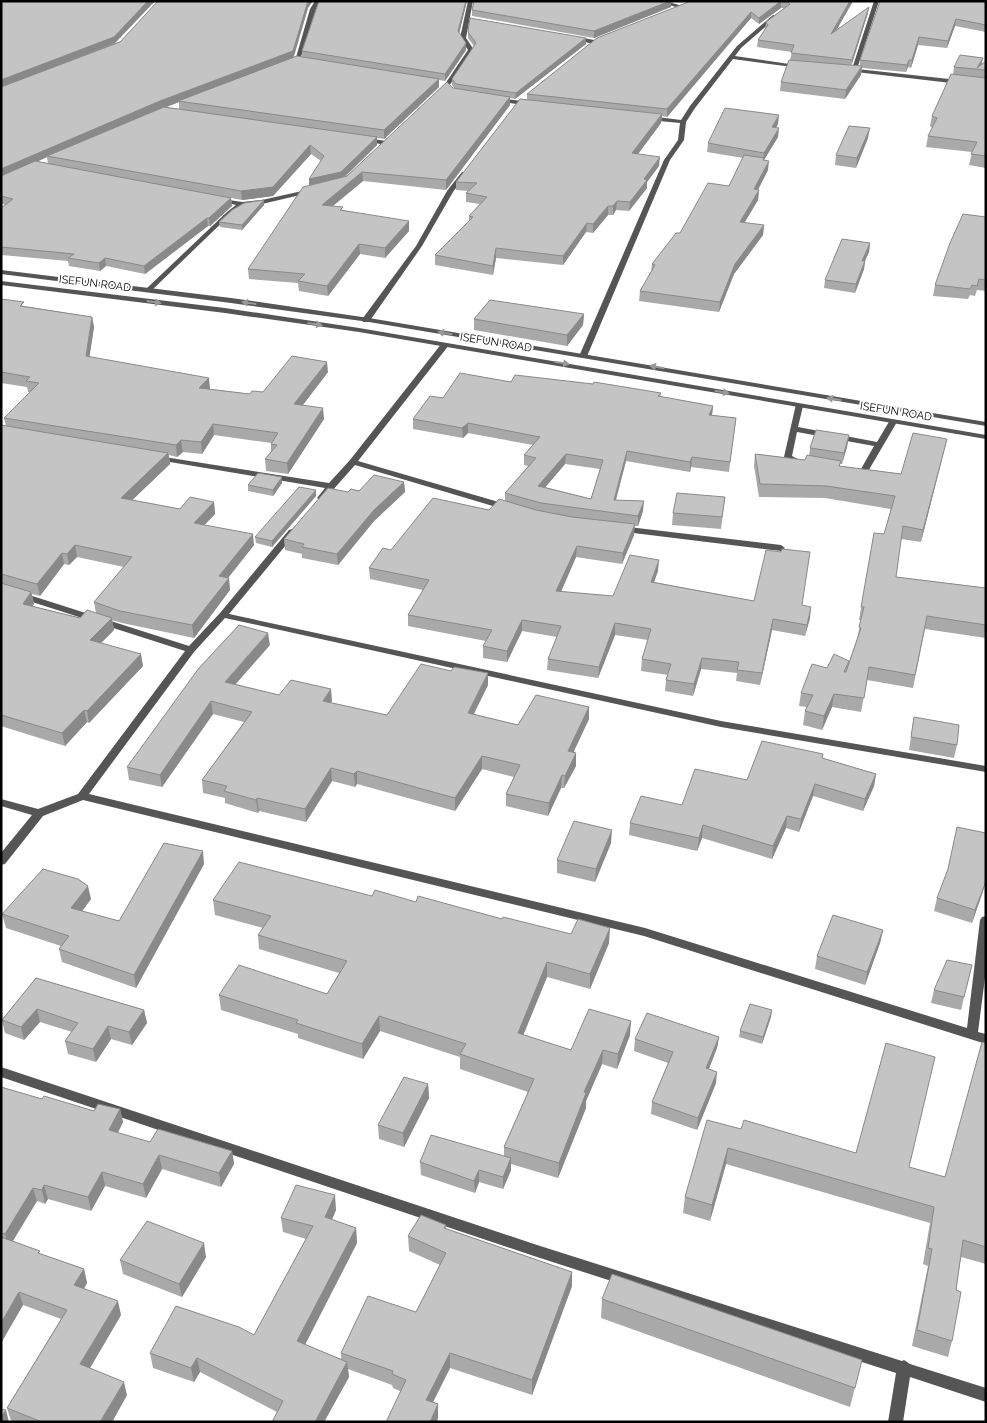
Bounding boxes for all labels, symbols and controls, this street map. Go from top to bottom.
street label: ISEFUN ROAD [58,273,132,294]
one-way arrow [146,298,162,306]
one-way arrow [241,299,257,307]
one-way arrow [307,320,323,328]
one-way arrow [436,328,452,336]
street label: ISEFUN ROAD [459,330,533,355]
one-way arrow [554,360,570,368]
one-way arrow [648,363,664,371]
one-way arrow [714,388,730,396]
one-way arrow [826,395,842,403]
street label: ISEFUN ROAD [859,399,933,424]

